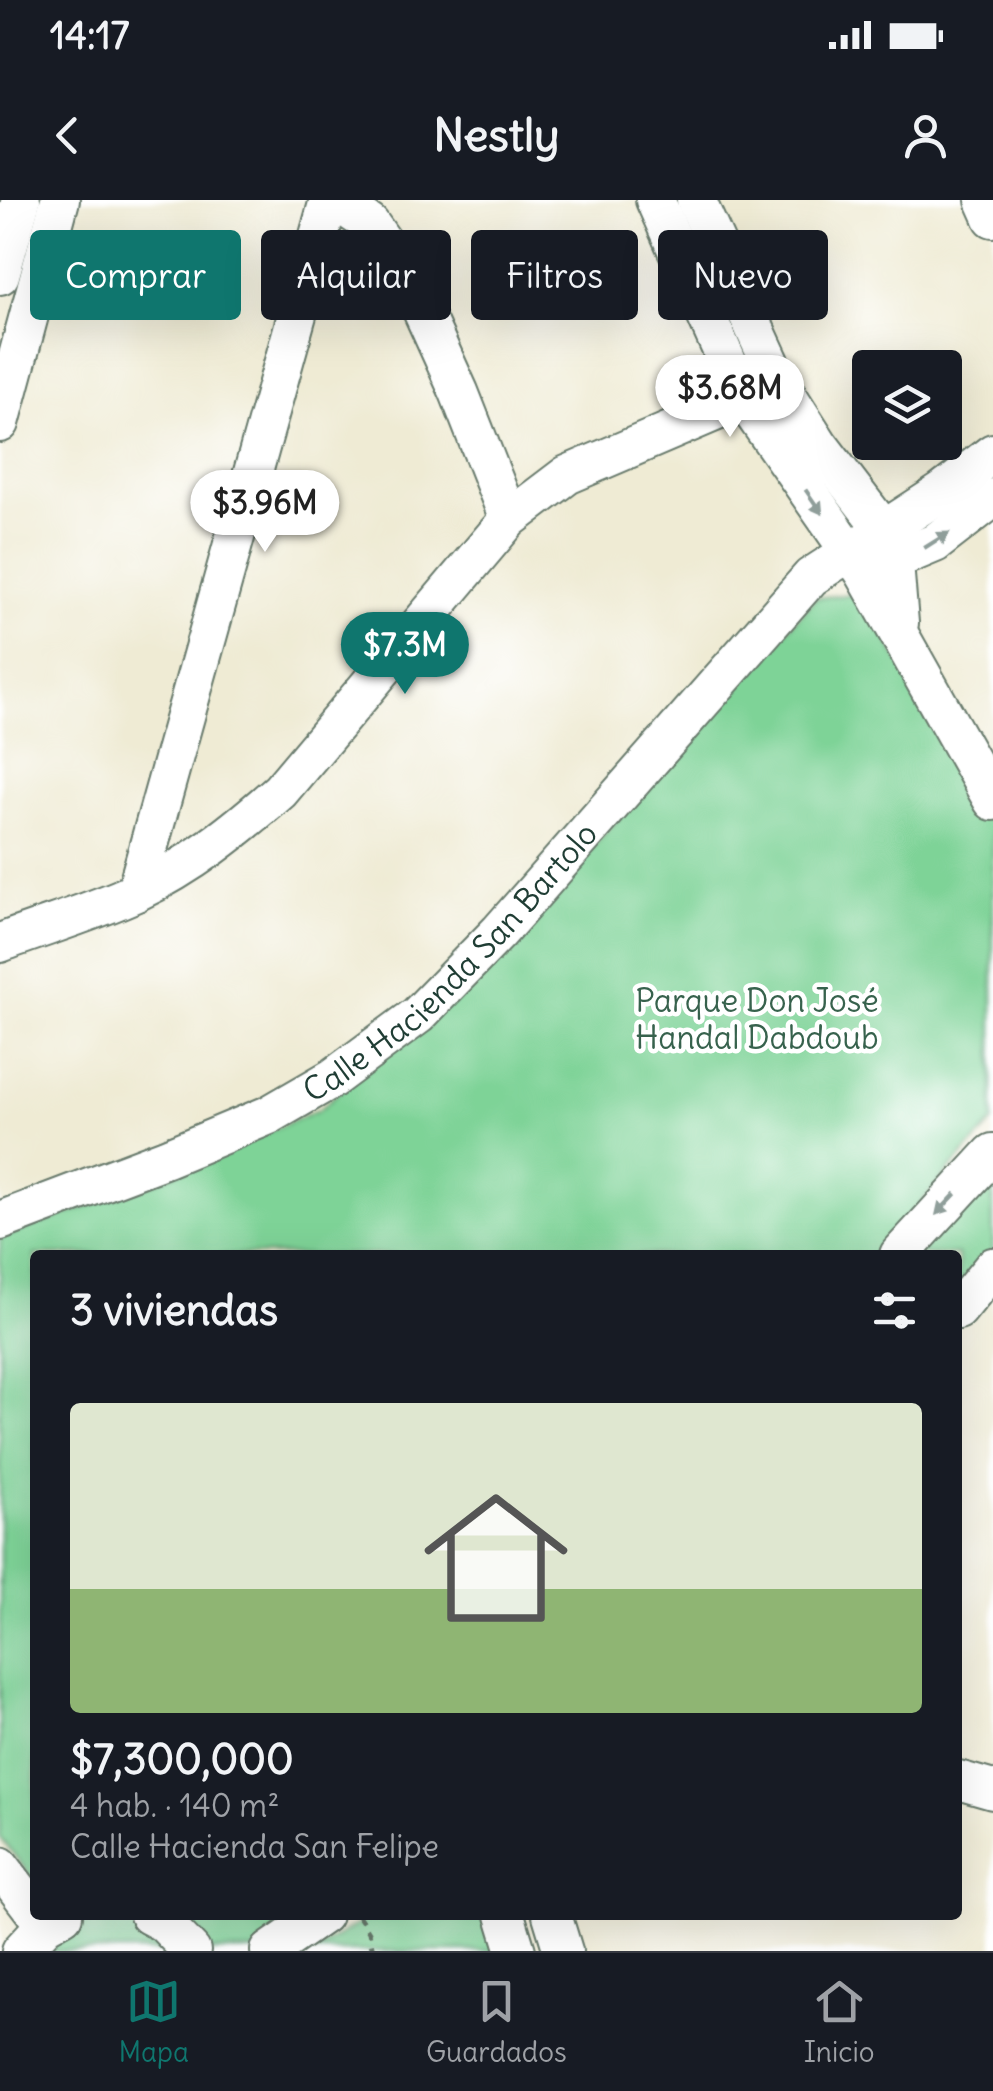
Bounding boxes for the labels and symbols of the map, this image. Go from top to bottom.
pin: $3.68M [649,355,811,440]
pin: $3.96M [184,470,346,555]
one-way arrow [804,489,823,515]
one-way arrow [923,532,950,550]
pin: $7.3M [335,612,475,697]
street label: Calle Hacienda San Bartolo [296,814,606,1111]
park label: Parque Don José Handal Dabdoub [635,980,879,1058]
one-way arrow [935,1192,958,1216]

